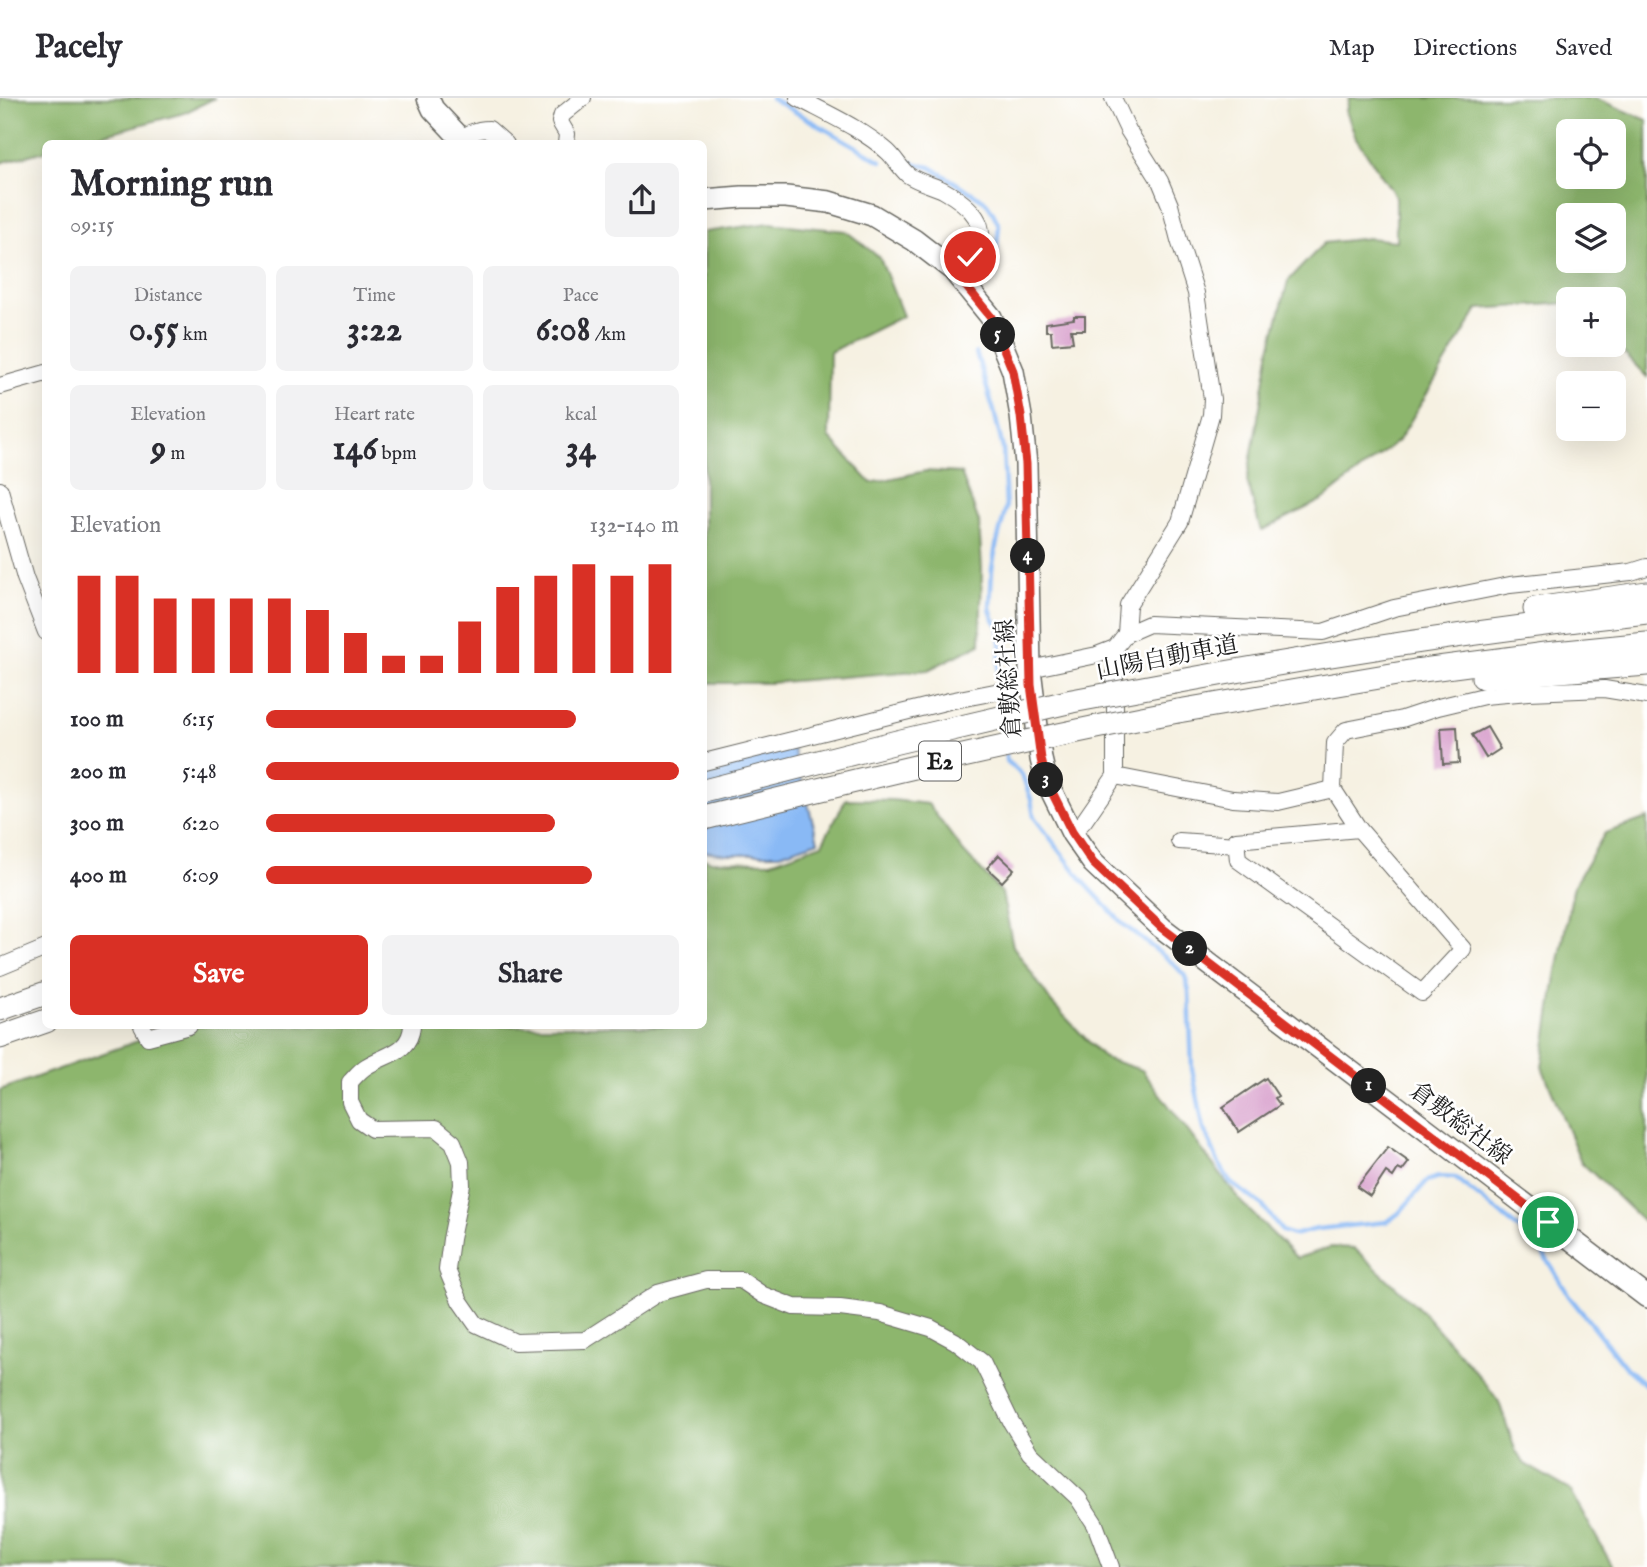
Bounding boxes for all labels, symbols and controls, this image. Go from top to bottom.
text: Pacely [35,27,122,69]
text: Map [1329,33,1375,64]
text: Directions [1413,33,1517,64]
text: Saved [1555,33,1612,64]
map controls [1556,119,1626,441]
button: locate [1556,119,1626,189]
text: Morning run [70,161,273,209]
button: share [605,163,679,237]
button: layers [1556,203,1626,273]
text: 09:15 [70,211,114,240]
pin [940,227,1000,287]
icon: check [951,238,989,276]
text: Distance [134,284,203,308]
text: Time [353,284,396,308]
text: Pace [563,284,599,308]
button: + [1556,287,1626,357]
text: 0.55 [129,308,179,353]
text: 3:22 [347,308,402,353]
text: 6:08 [536,308,591,353]
pin: 5 [981,317,1016,352]
text: 5 [994,322,1001,346]
text: km [179,323,208,347]
text: /km [591,323,626,347]
button: − [1556,371,1626,441]
text: Elevation [130,403,206,427]
text: Heart rate [334,403,415,427]
text: kcal [565,403,597,427]
text: 9 [151,427,166,472]
text: 146 [332,427,377,472]
text: 34 [566,427,596,472]
text: m [166,442,185,466]
text: bpm [377,442,417,466]
text: Elevation [70,511,161,540]
text: 132–140 m [589,511,679,540]
pin: 4 [1010,538,1046,574]
text: 4 [1023,543,1032,567]
street label: 倉敷総社線 [990,618,1029,740]
street label: 山陽自動車道 [1094,630,1241,687]
text: 100 m [70,705,124,734]
text: 6:15 [182,705,215,734]
road number: E2 [919,741,961,780]
text: 200 m [70,757,126,786]
text: 5:48 [182,757,217,786]
pin: 3 [1028,762,1064,798]
text: 3 [1042,767,1049,791]
text: 300 m [70,809,124,838]
text: 6:20 [182,809,220,838]
text: 400 m [70,861,127,890]
text: 6:09 [182,861,219,890]
pin: 2 [1172,932,1208,966]
button: Save [70,935,368,1015]
button: Share [382,935,679,1015]
text: 2 [1185,936,1194,960]
pin: 1 [1352,1068,1386,1104]
text: 1 [1365,1073,1372,1097]
street label: 倉敷総社線 [1403,1076,1517,1173]
pin [1518,1192,1578,1252]
icon: arrive [1529,1203,1567,1241]

